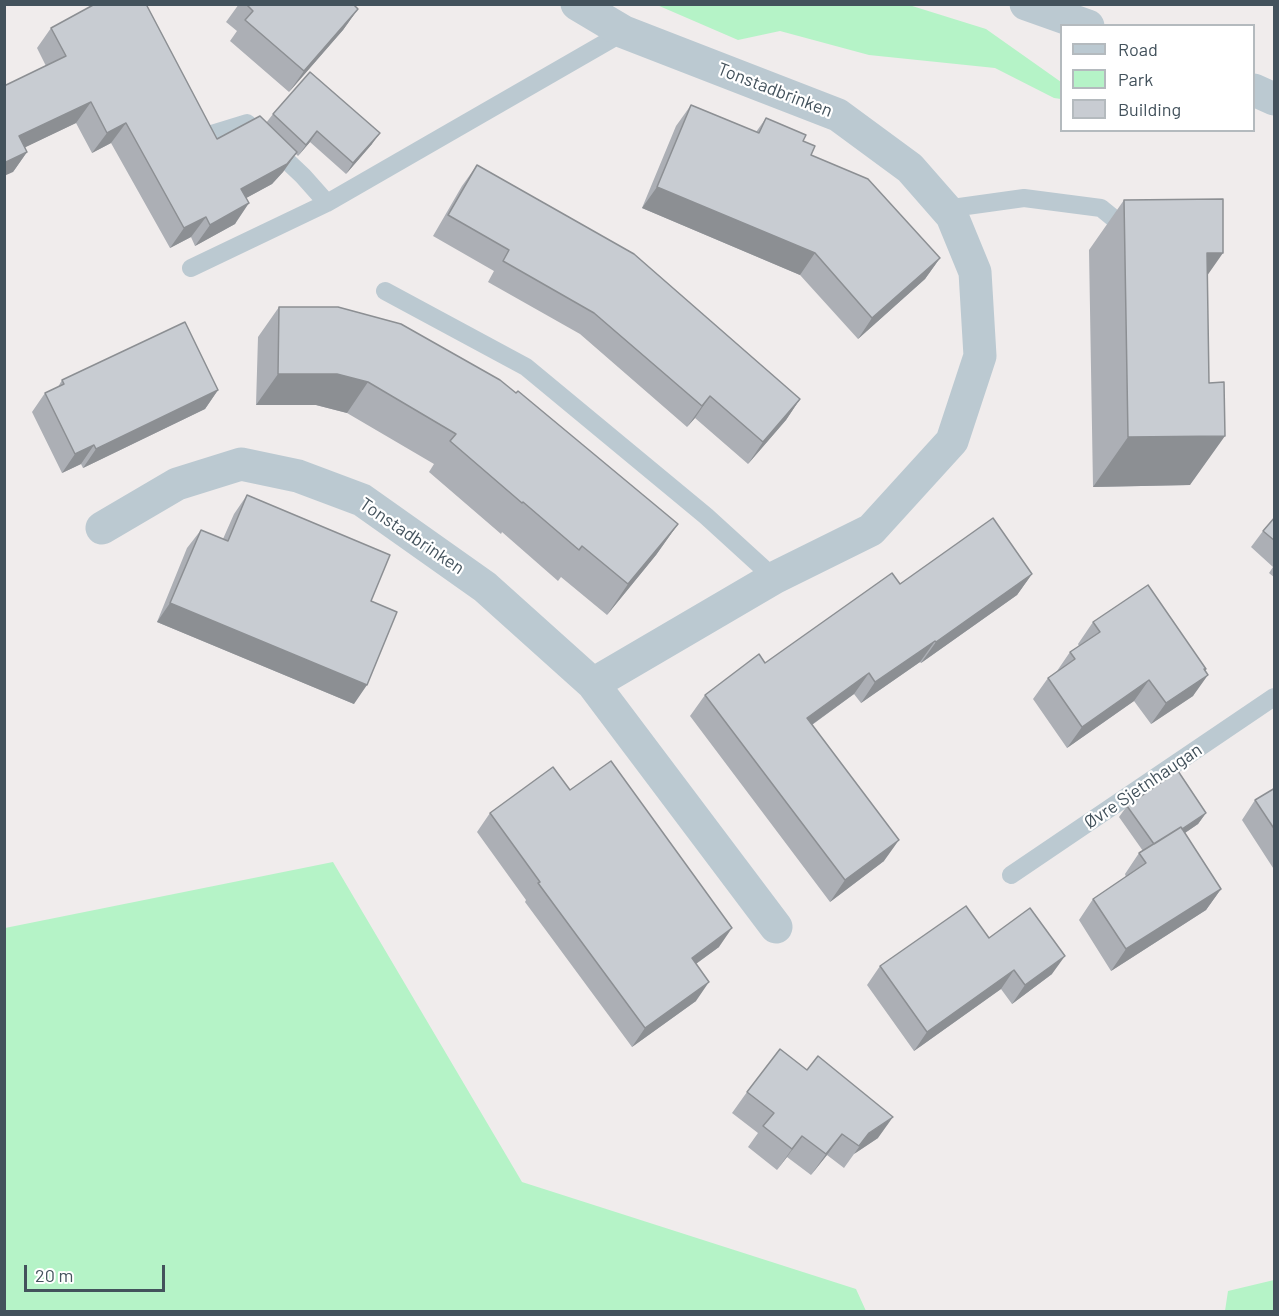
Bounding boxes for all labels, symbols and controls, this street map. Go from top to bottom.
legend [1060,24,1255,132]
text: Road [1118,38,1158,60]
street label: Tonstadbrinken [714,58,836,122]
text: Park [1118,68,1153,90]
text: Building [1118,98,1181,120]
street label: Tonstadbrinken [356,493,468,579]
street label: Øvre Sjetnhaugan [1080,739,1206,833]
scale bar [27,1253,168,1291]
text: 20 m [35,1264,73,1286]

